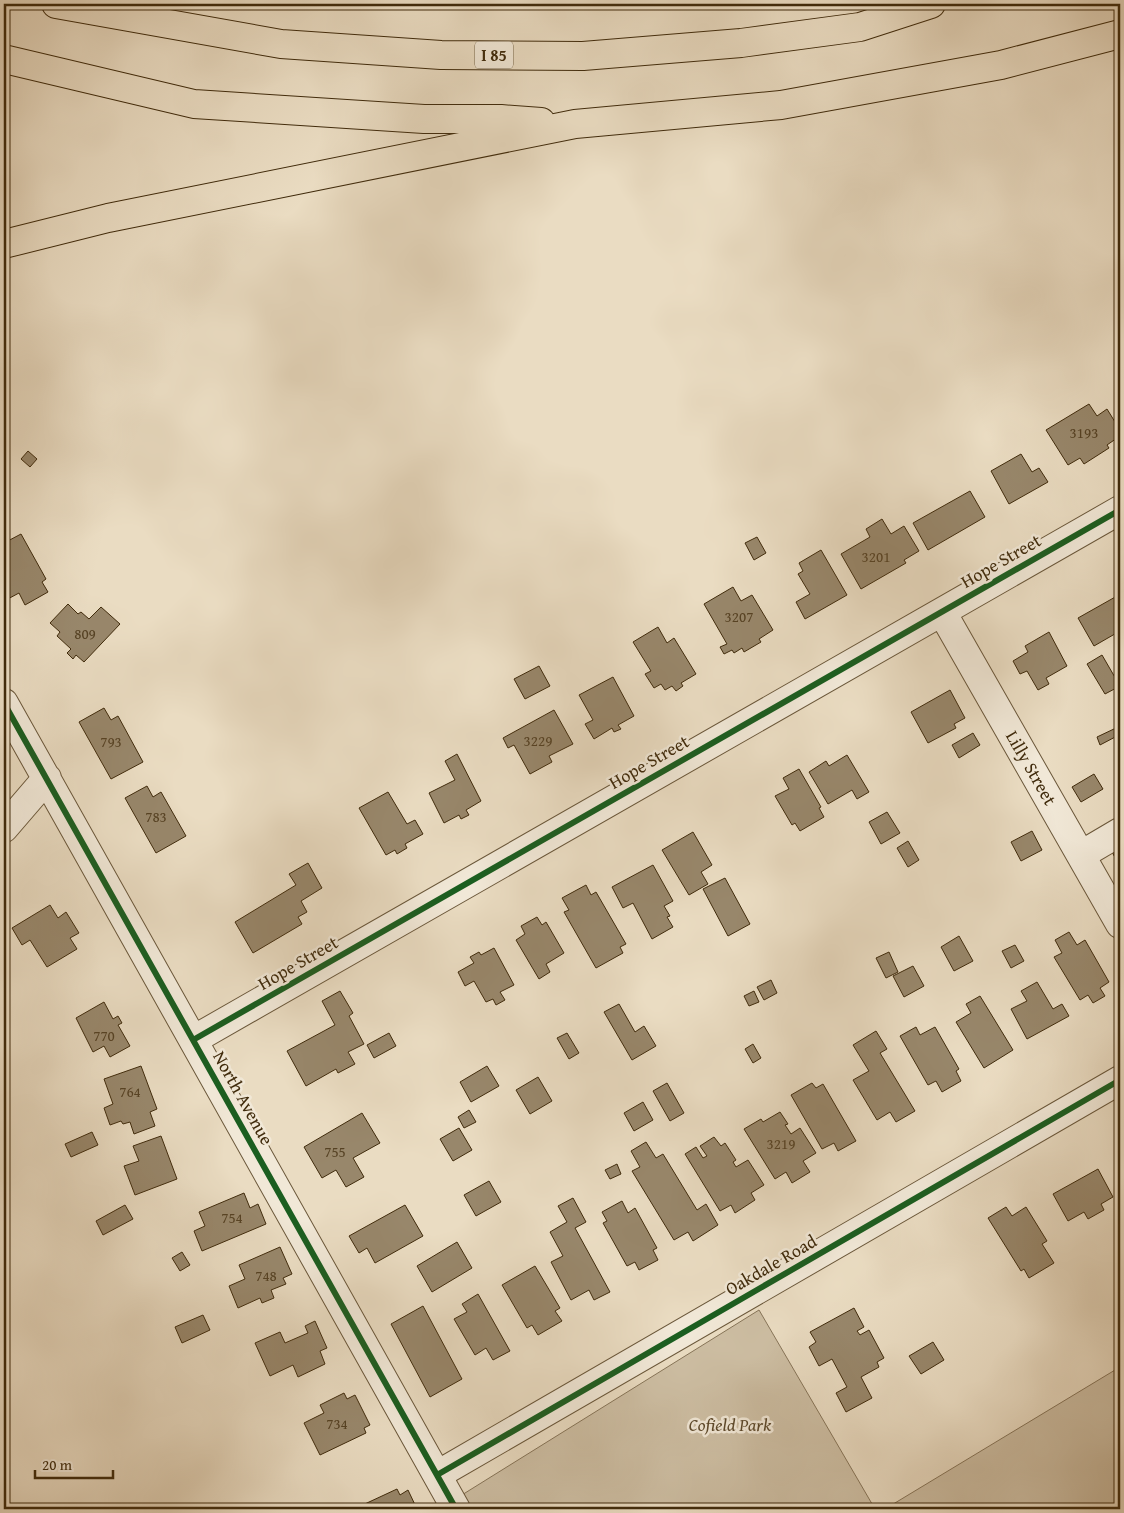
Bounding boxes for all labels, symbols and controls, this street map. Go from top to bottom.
road number: I 85 [475,42,513,68]
house number: 3193 [1070,422,1098,443]
street label: Hope Street [956,526,1047,594]
house number: 3201 [862,546,890,567]
house number: 3207 [725,606,753,627]
house number: 809 [74,623,96,644]
street label: Lilly Street [999,725,1064,811]
street label: Hope Street [604,727,695,795]
house number: 3229 [524,730,552,751]
house number: 793 [100,731,122,752]
house number: 783 [145,806,167,827]
street label: Hope Street [253,928,344,996]
house number: 770 [93,1025,115,1046]
street label: North Avenue [206,1046,280,1150]
house number: 764 [119,1081,141,1102]
house number: 3219 [767,1133,795,1154]
house number: 755 [324,1141,346,1162]
house number: 754 [221,1207,243,1228]
street label: Oakdale Road [720,1227,822,1302]
house number: 748 [255,1265,277,1286]
park label: Cofield Park [689,1411,772,1438]
house number: 734 [326,1413,348,1434]
scale bar [35,1448,112,1480]
text: 20 m [42,1454,73,1475]

